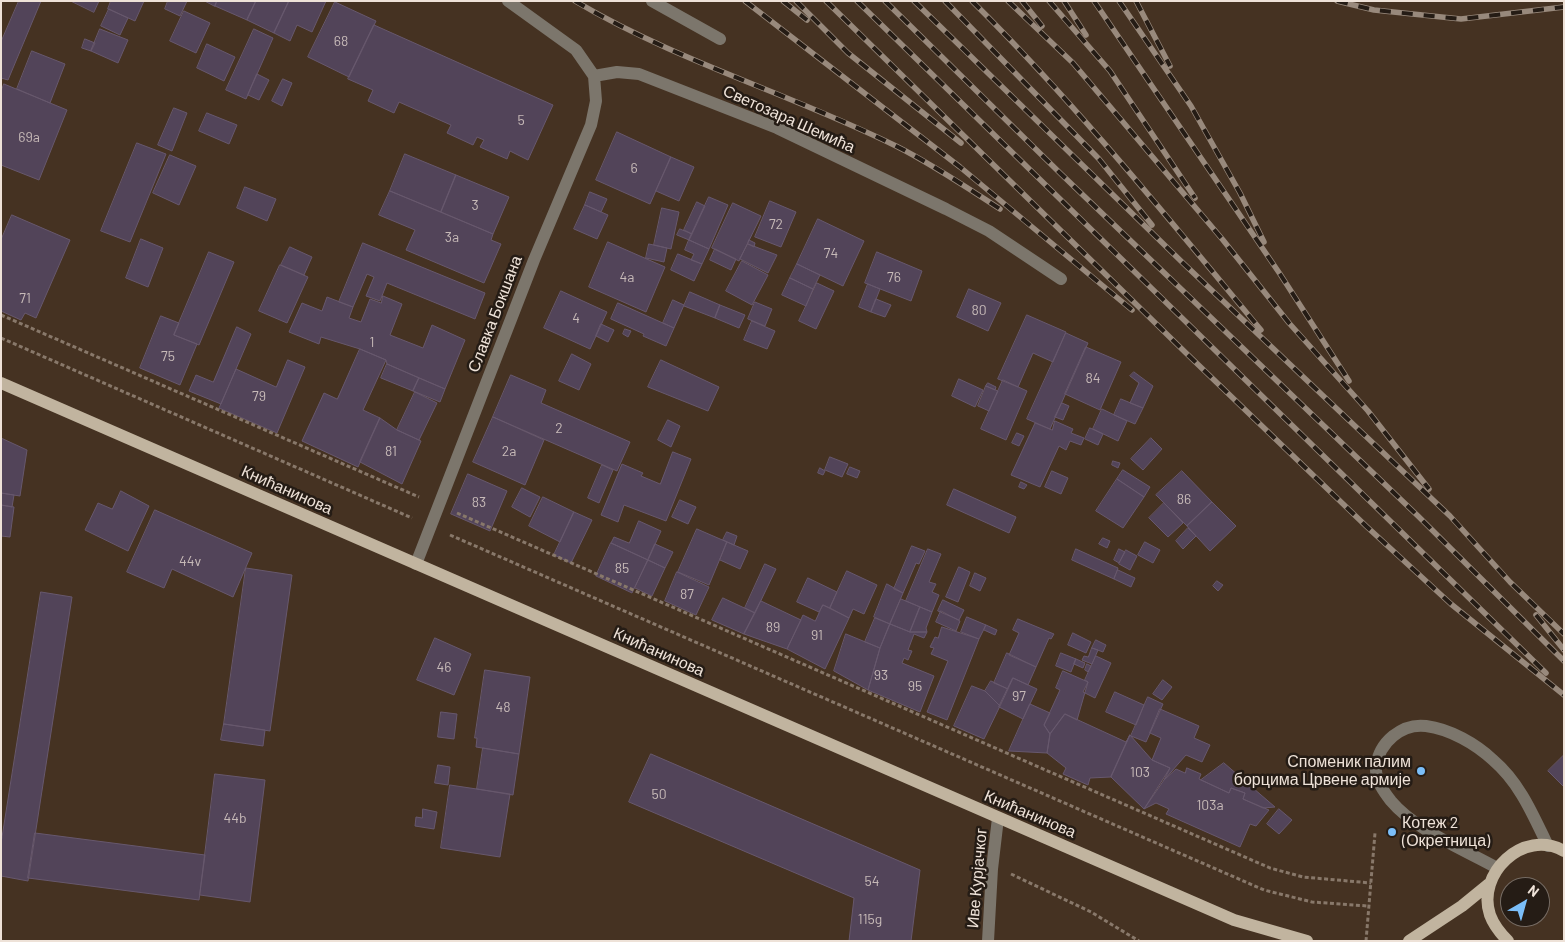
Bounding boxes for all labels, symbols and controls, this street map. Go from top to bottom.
house number: 68 [334,33,348,49]
street label: Светозара Шемића [720,81,858,157]
house number: 5 [517,112,525,128]
house number: 69a [18,129,40,145]
house number: 6 [630,160,638,176]
house number: 3 [471,197,479,213]
house number: 72 [769,216,783,232]
house number: 3a [445,229,459,245]
house number: 74 [824,245,838,261]
street label: Славка Бокшана [464,253,526,375]
house number: 4a [620,269,634,285]
house number: 76 [887,269,901,285]
house number: 71 [19,290,31,306]
house number: 80 [971,302,987,318]
house number: 4 [572,310,580,326]
house number: 1 [370,334,374,350]
house number: 75 [161,348,175,364]
house number: 84 [1085,370,1101,386]
house number: 79 [252,388,266,404]
house number: 2 [555,420,563,436]
house number: 81 [385,443,397,459]
house number: 2a [502,443,516,459]
street label: Книћанинова [239,461,335,519]
house number: 86 [1177,491,1191,507]
house number: 83 [472,494,486,510]
house number: 44v [179,553,201,569]
house number: 85 [615,560,629,576]
house number: 87 [680,586,694,602]
house number: 89 [766,619,780,635]
street label: Книћанинова [611,623,707,681]
house number: 91 [811,627,823,643]
house number: 46 [437,659,451,675]
house number: 93 [874,667,888,683]
house number: 95 [908,678,922,694]
house number: 97 [1012,688,1026,704]
house number: 48 [495,699,511,715]
place label: Споменик палим борцима Црвене армије [1234,752,1411,790]
house number: 103 [1130,764,1150,780]
marker: Споменик палим борцима Црвене армије [1415,765,1427,777]
house number: 50 [651,786,667,802]
street label: Книћанинова [981,786,1079,842]
house number: 103a [1196,797,1224,813]
house number: 44b [223,810,247,826]
place label: Котеж 2 (Окретница) [1402,813,1490,851]
marker: Котеж 2 (Окретница) [1386,826,1398,838]
street label: Иве Курјачког [963,827,991,929]
house number: 54 [865,873,879,889]
north arrow [1500,877,1550,927]
text: N [1525,881,1543,900]
house number: 115g [858,911,882,927]

